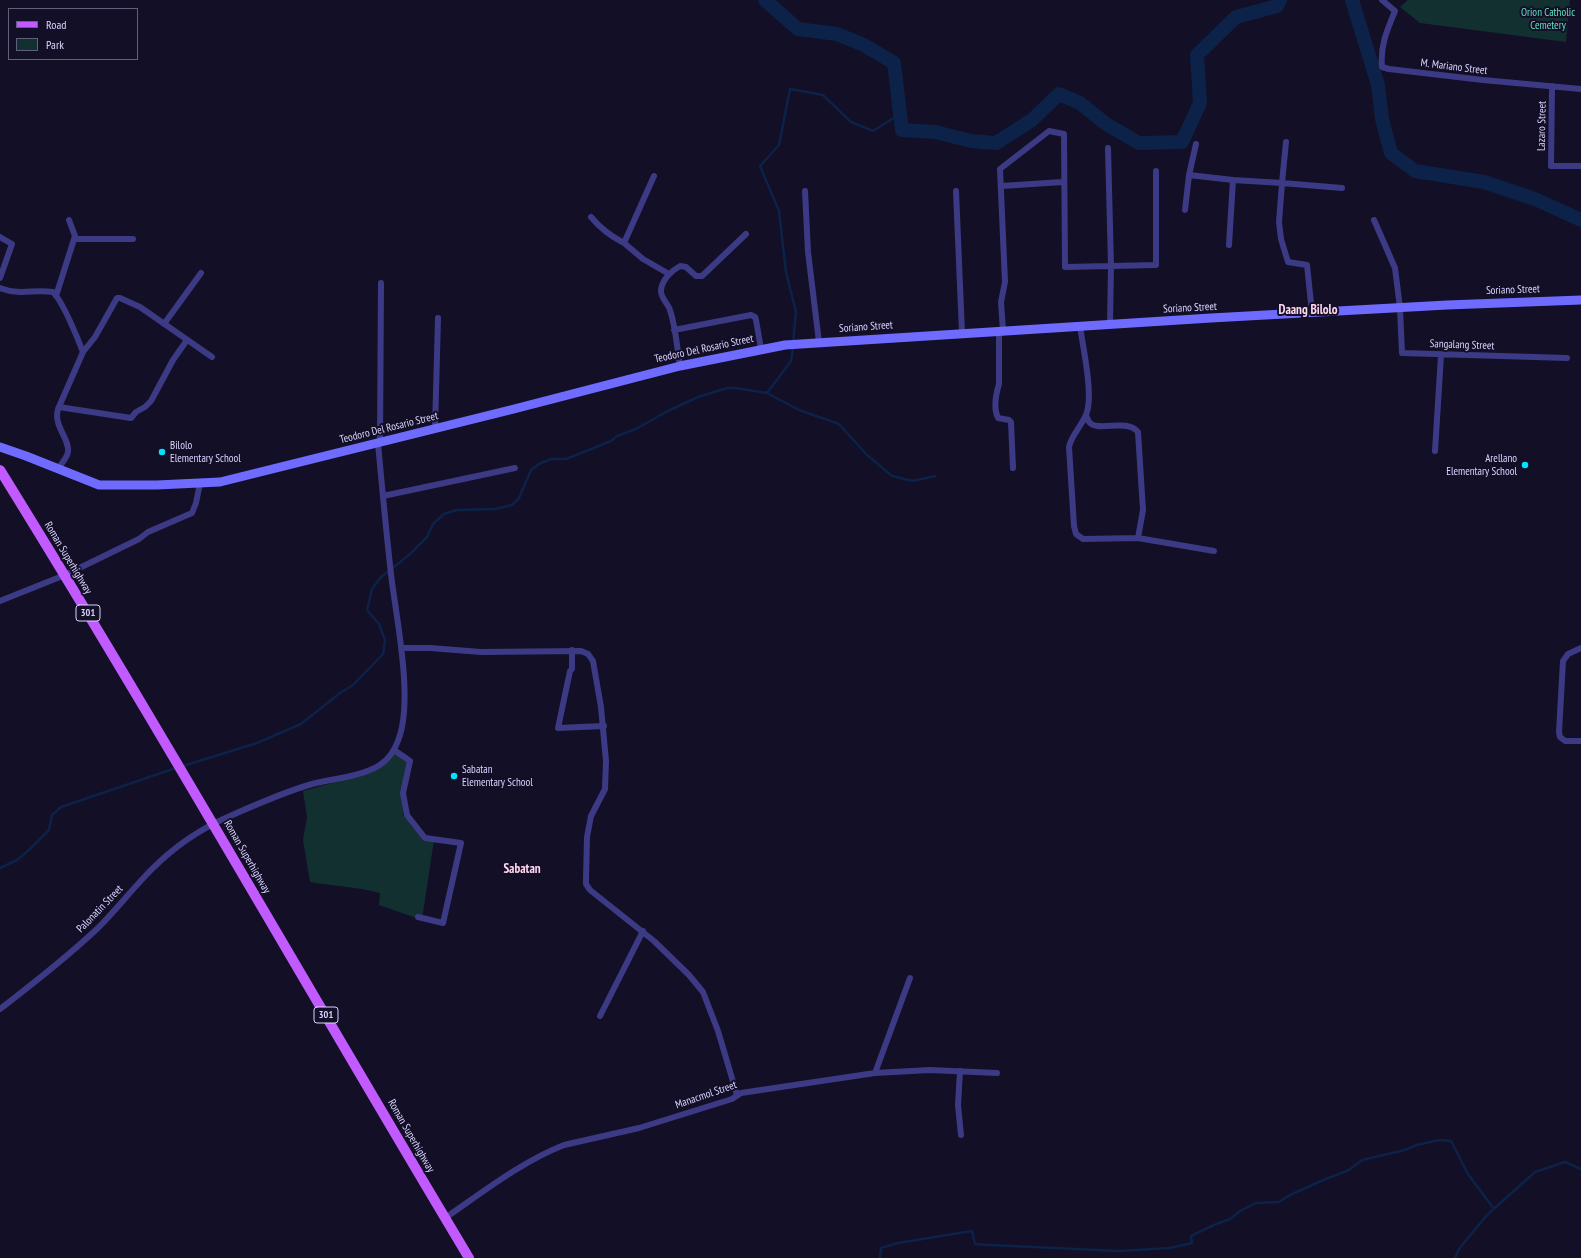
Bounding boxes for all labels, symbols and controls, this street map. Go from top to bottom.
park label: Orion Catholic Cemetery [1521,6,1575,32]
legend [8,8,138,60]
text: Road [46,17,66,32]
text: Park [46,37,64,52]
street label: M. Mariano Street [1420,56,1488,78]
street label: Lazaro Street [1535,101,1549,151]
street label: Soriano Street [1486,282,1540,298]
street label: Soriano Street [1163,300,1217,316]
district label: Daang Bilolo [1278,302,1338,318]
street label: Soriano Street [839,319,893,335]
street label: Teodoro Del Rosario Street [653,332,755,366]
street label: Sangalang Street [1429,337,1495,353]
street label: Teodoro Del Rosario Street [339,409,439,447]
place label: Bilolo Elementary School [170,439,241,465]
marker: Bilolo Elementary School [157,447,167,457]
place label: Arellano Elementary School [1446,452,1517,478]
marker: Arellano Elementary School [1520,460,1530,470]
street label: Roman Superhighway [41,519,95,597]
road number: 301 [76,605,100,621]
place label: Sabatan Elementary School [462,763,533,789]
marker: Sabatan Elementary School [449,771,459,781]
street label: Roman Superhighway [221,818,273,896]
district label: Sabatan [503,861,541,877]
street label: Palonatin Street [74,882,126,936]
road number: 301 [314,1007,338,1023]
street label: Manacmol Street [674,1078,738,1112]
street label: Roman Superhighway [385,1097,437,1175]

